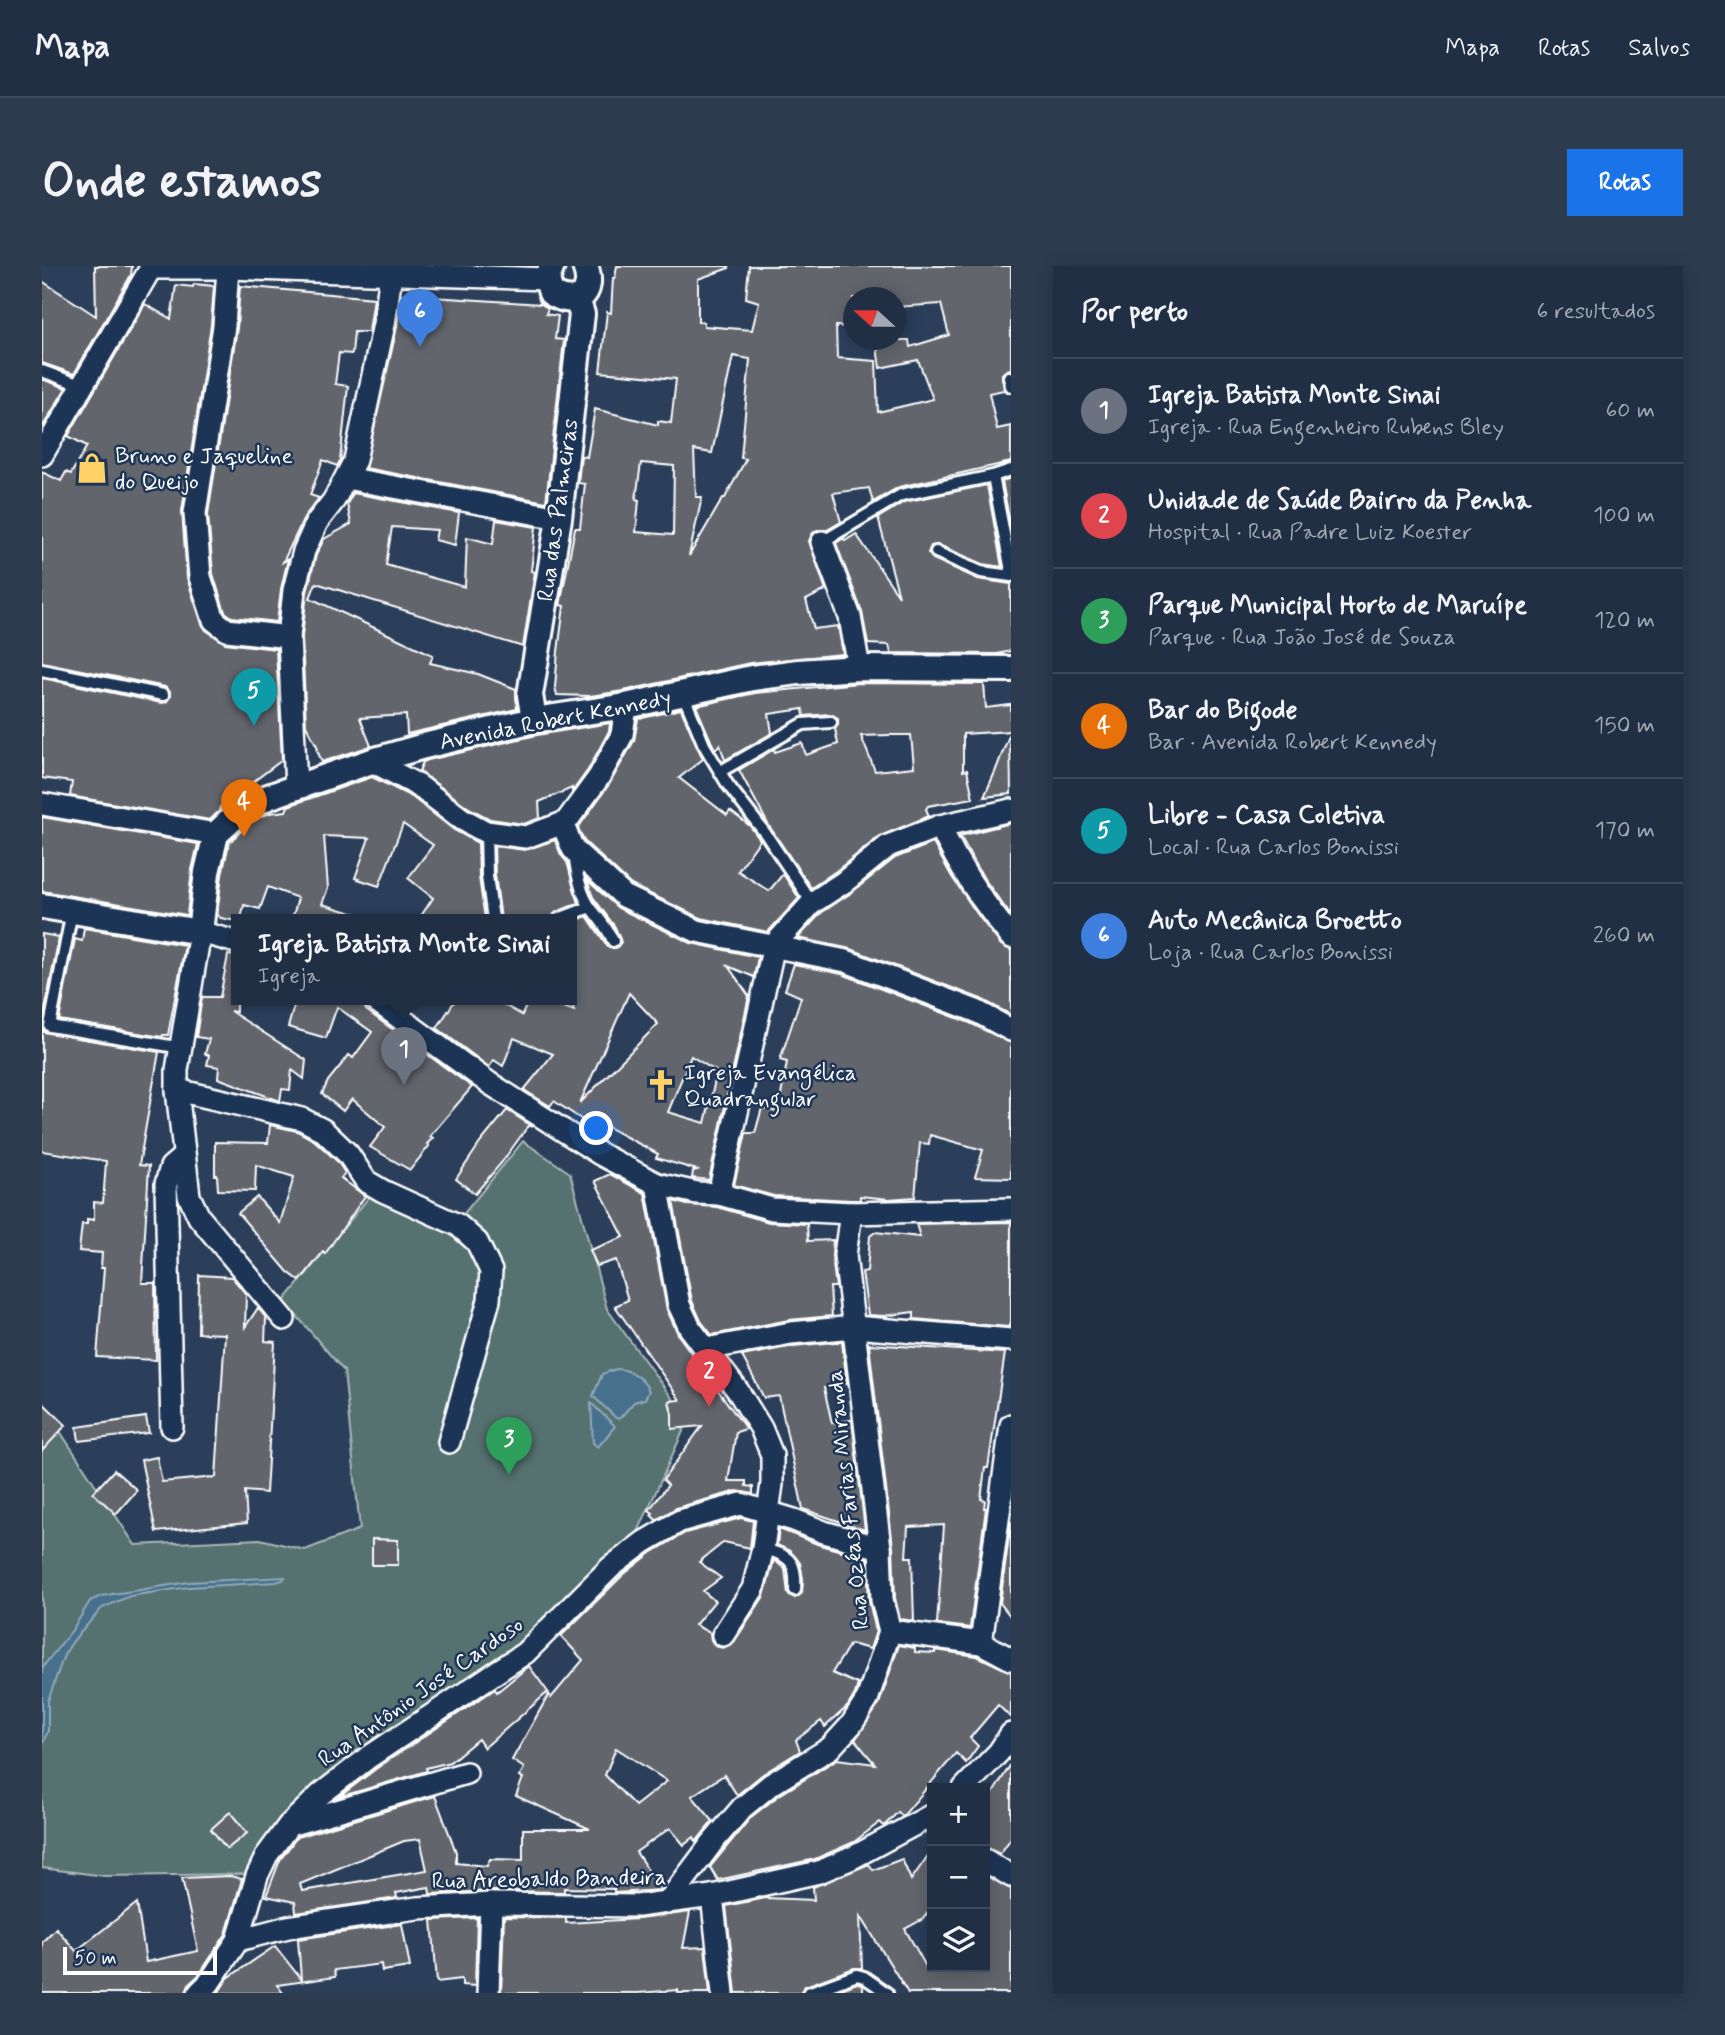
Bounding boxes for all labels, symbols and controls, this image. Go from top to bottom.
text: Mapa [35,26,110,70]
text: Mapa [1445,33,1500,64]
text: Rotas [1538,33,1590,64]
text: Salvos [1628,33,1690,64]
button: Rotas [1567,149,1683,216]
text: Onde estamos [42,150,322,215]
north arrow [843,287,906,350]
pin: 6 [397,289,443,347]
text: Por perto [1081,292,1188,331]
text: 6 resultados [1537,297,1655,327]
text: Igreja Batista Monte Sinai [1148,379,1440,413]
text: 1 [1099,396,1109,426]
text: 60 m [1606,396,1655,426]
text: Igreja · Rua Engenheiro Rubens Bley [1148,413,1504,443]
street label: Rua das Palmeiras [531,417,587,604]
place label: Bruno e Jaqueline do Queijo [115,442,293,498]
shop icon: Bruno e Jaqueline do Queijo [75,451,109,485]
text: Unidade de Saúde Bairro da Penha [1148,484,1531,518]
text: 2 [1098,501,1110,531]
text: 100 m [1593,501,1655,531]
text: Hospital · Rua Padre Luiz Koester [1148,518,1472,548]
text: Parque Municipal Horto de Maruípe [1148,589,1527,623]
text: 3 [1099,606,1109,636]
text: 120 m [1594,606,1655,636]
text: Parque · Rua João José de Souza [1148,623,1456,653]
pin: 5 [231,668,277,726]
street label: Avenida Robert Kennedy [437,684,674,758]
text: Bar do Bigode [1148,694,1297,728]
text: 4 [1097,711,1111,741]
text: 150 m [1594,711,1655,741]
text: Bar · Avenida Robert Kennedy [1148,728,1437,758]
pin: 4 [221,779,267,837]
text: Libre - Casa Coletiva [1148,799,1385,833]
text: 5 [1097,816,1111,846]
text: 170 m [1595,816,1655,846]
text: Local · Rua Carlos Bonissi [1148,833,1399,863]
text: Auto Mecânica Broetto [1148,904,1402,938]
popup [231,914,577,1005]
text: 6 [1098,921,1110,951]
text: 260 m [1593,921,1655,951]
text: Igreja Batista Monte Sinai [258,928,550,962]
text: Loja · Rua Carlos Bonissi [1148,938,1393,968]
text: Igreja [258,962,320,992]
pin: 1 [381,1027,427,1085]
place label: Igreja Evangélica Quadrangular [684,1059,857,1117]
church icon: Igreja Evangélica Quadrangular [644,1068,678,1102]
your location [579,1111,613,1145]
pin: 2 [686,1349,732,1407]
street label: Rua Ozéas Farias Miranda [820,1369,878,1631]
pin: 3 [486,1417,532,1475]
street label: Rua Antônio José Cardoso [313,1610,530,1775]
map controls [927,1783,990,1972]
button: + [927,1783,990,1846]
button: − [927,1846,990,1909]
street label: Rua Areobaldo Bandeira [431,1863,667,1897]
button: layers [927,1909,990,1972]
scale bar [63,1944,217,1976]
text: 50 m [74,1946,117,1971]

